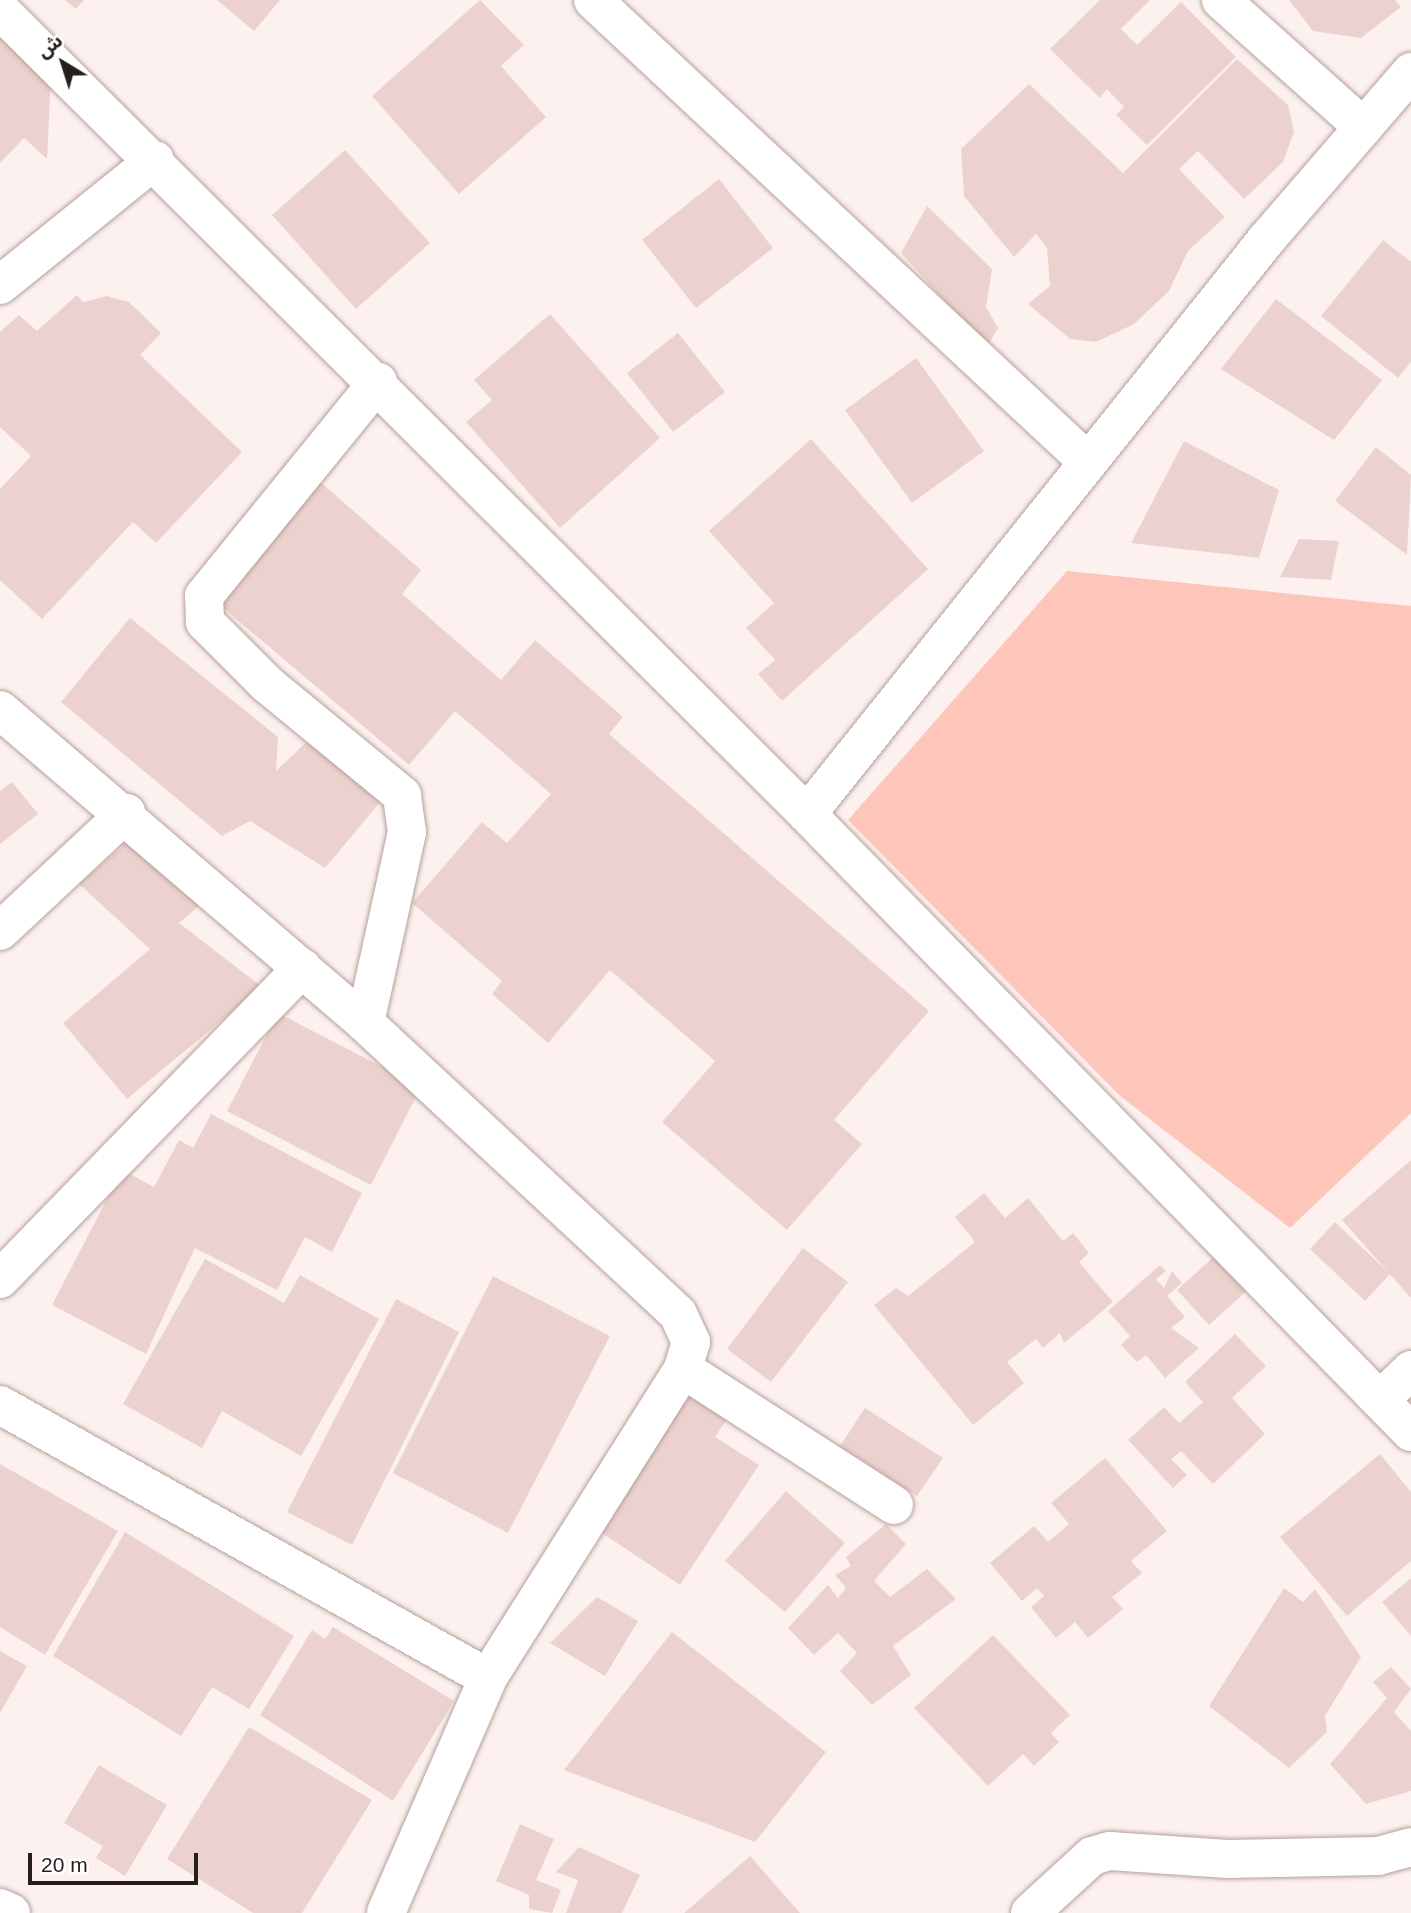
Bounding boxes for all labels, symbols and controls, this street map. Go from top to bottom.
north arrow [28,28,98,98]
text: ش [33,30,66,62]
scale bar [32,1840,201,1884]
text: 20 m [41,1853,88,1876]

